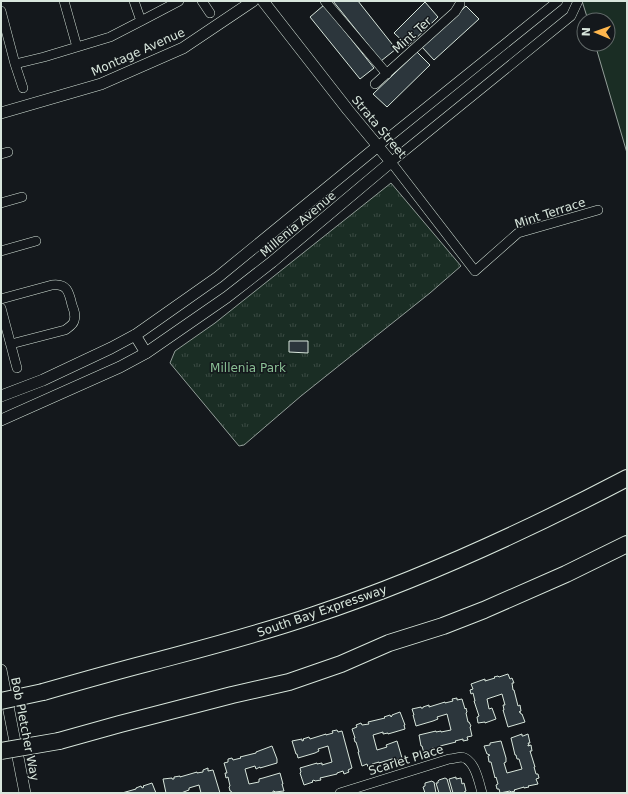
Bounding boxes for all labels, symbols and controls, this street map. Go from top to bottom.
north arrow [576,12,616,52]
street label: Mint Ter [390,14,434,56]
street label: Montage Avenue [89,25,187,79]
text: N [580,27,593,37]
street label: Strata Street [349,93,409,161]
street label: Millenia Avenue [257,188,339,260]
street label: Mint Terrace [513,195,587,231]
park label: Millenia Park [210,361,286,375]
street label: South Bay Expressway [255,582,389,640]
street label: Bob Pletcher Way [8,676,42,782]
street label: Scarlet Place [367,742,445,778]

